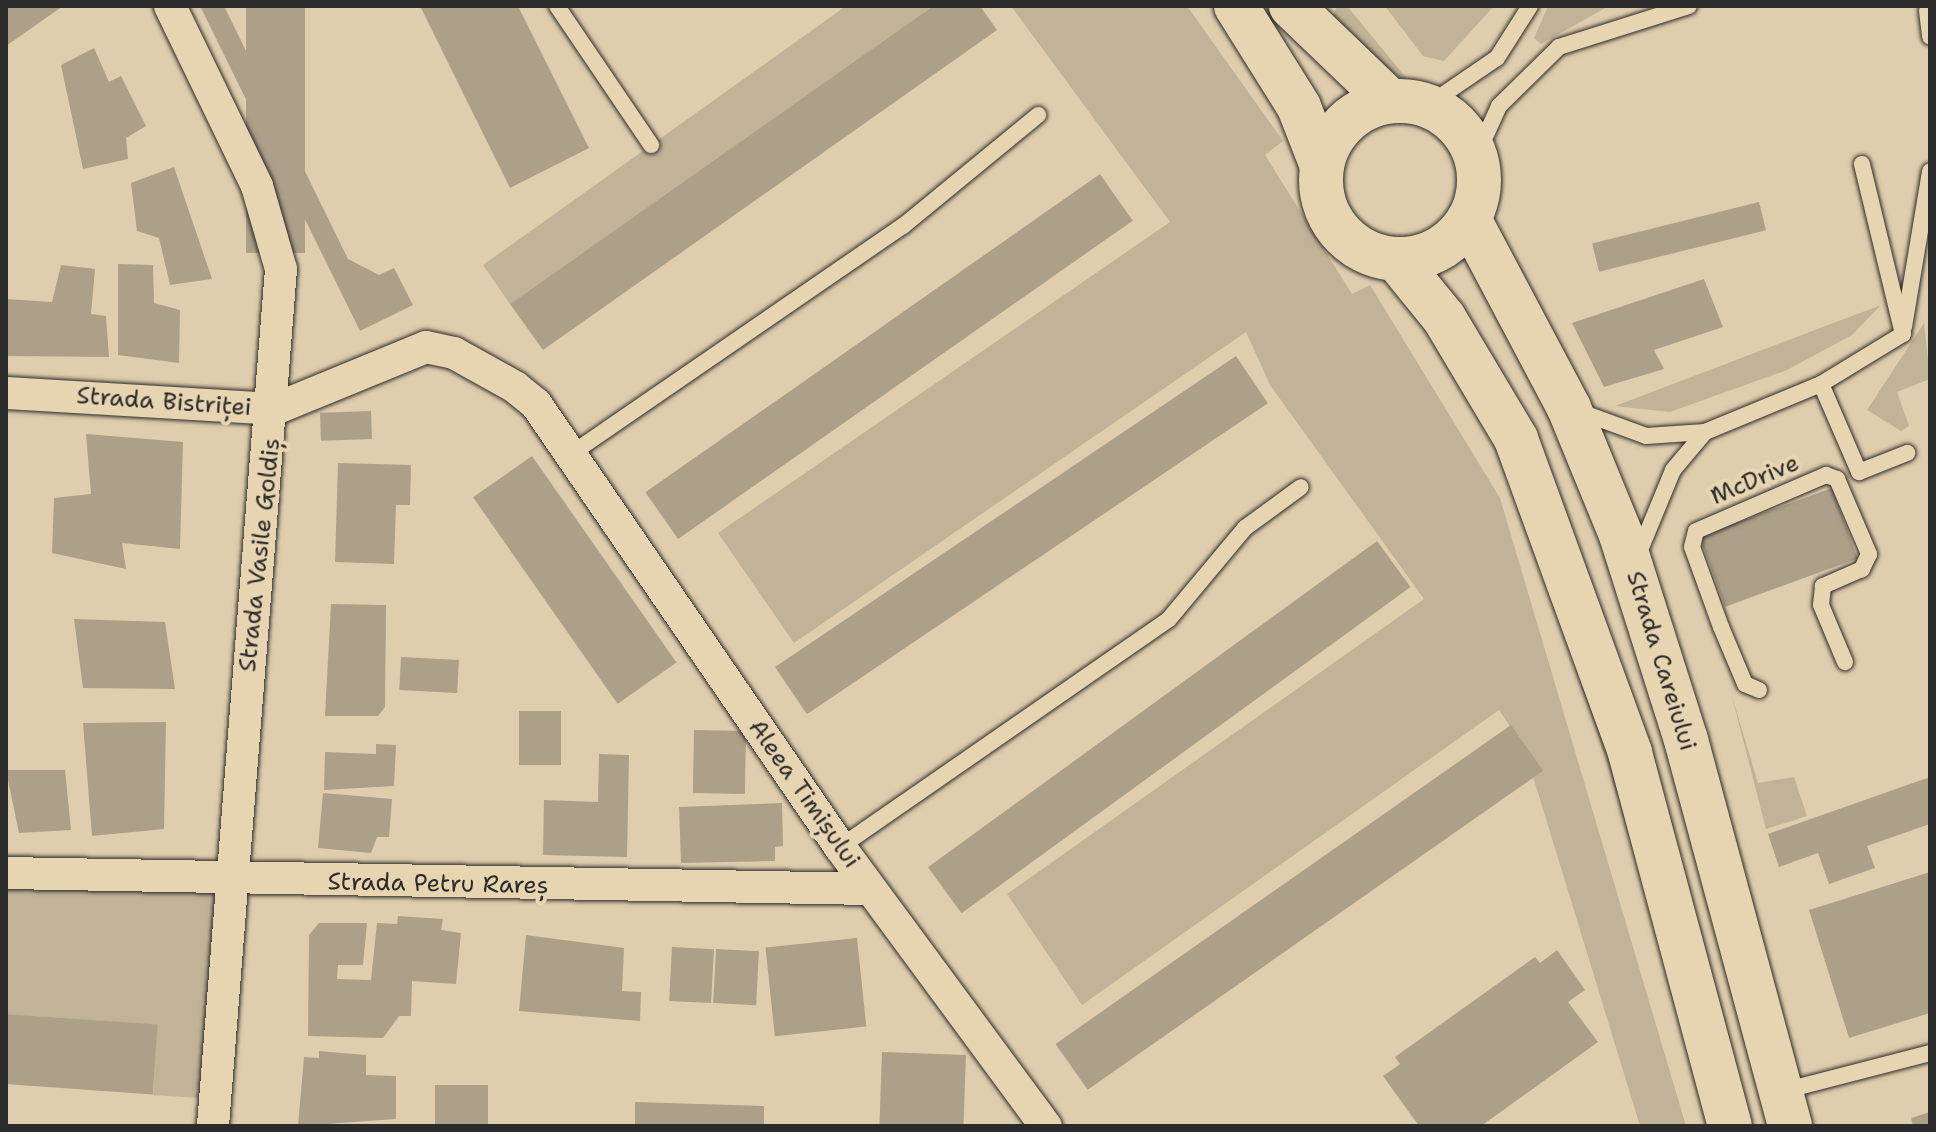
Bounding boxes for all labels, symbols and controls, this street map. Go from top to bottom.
street label: Strada Bistriței [76,382,252,422]
street label: Strada Vasile Goldiș [233,437,287,673]
street label: McDrive [1707,449,1803,511]
street label: Strada Careiului [1620,568,1702,754]
street label: Aleea Timișului [742,714,866,874]
street label: Strada Petru Rareș [327,868,549,900]

